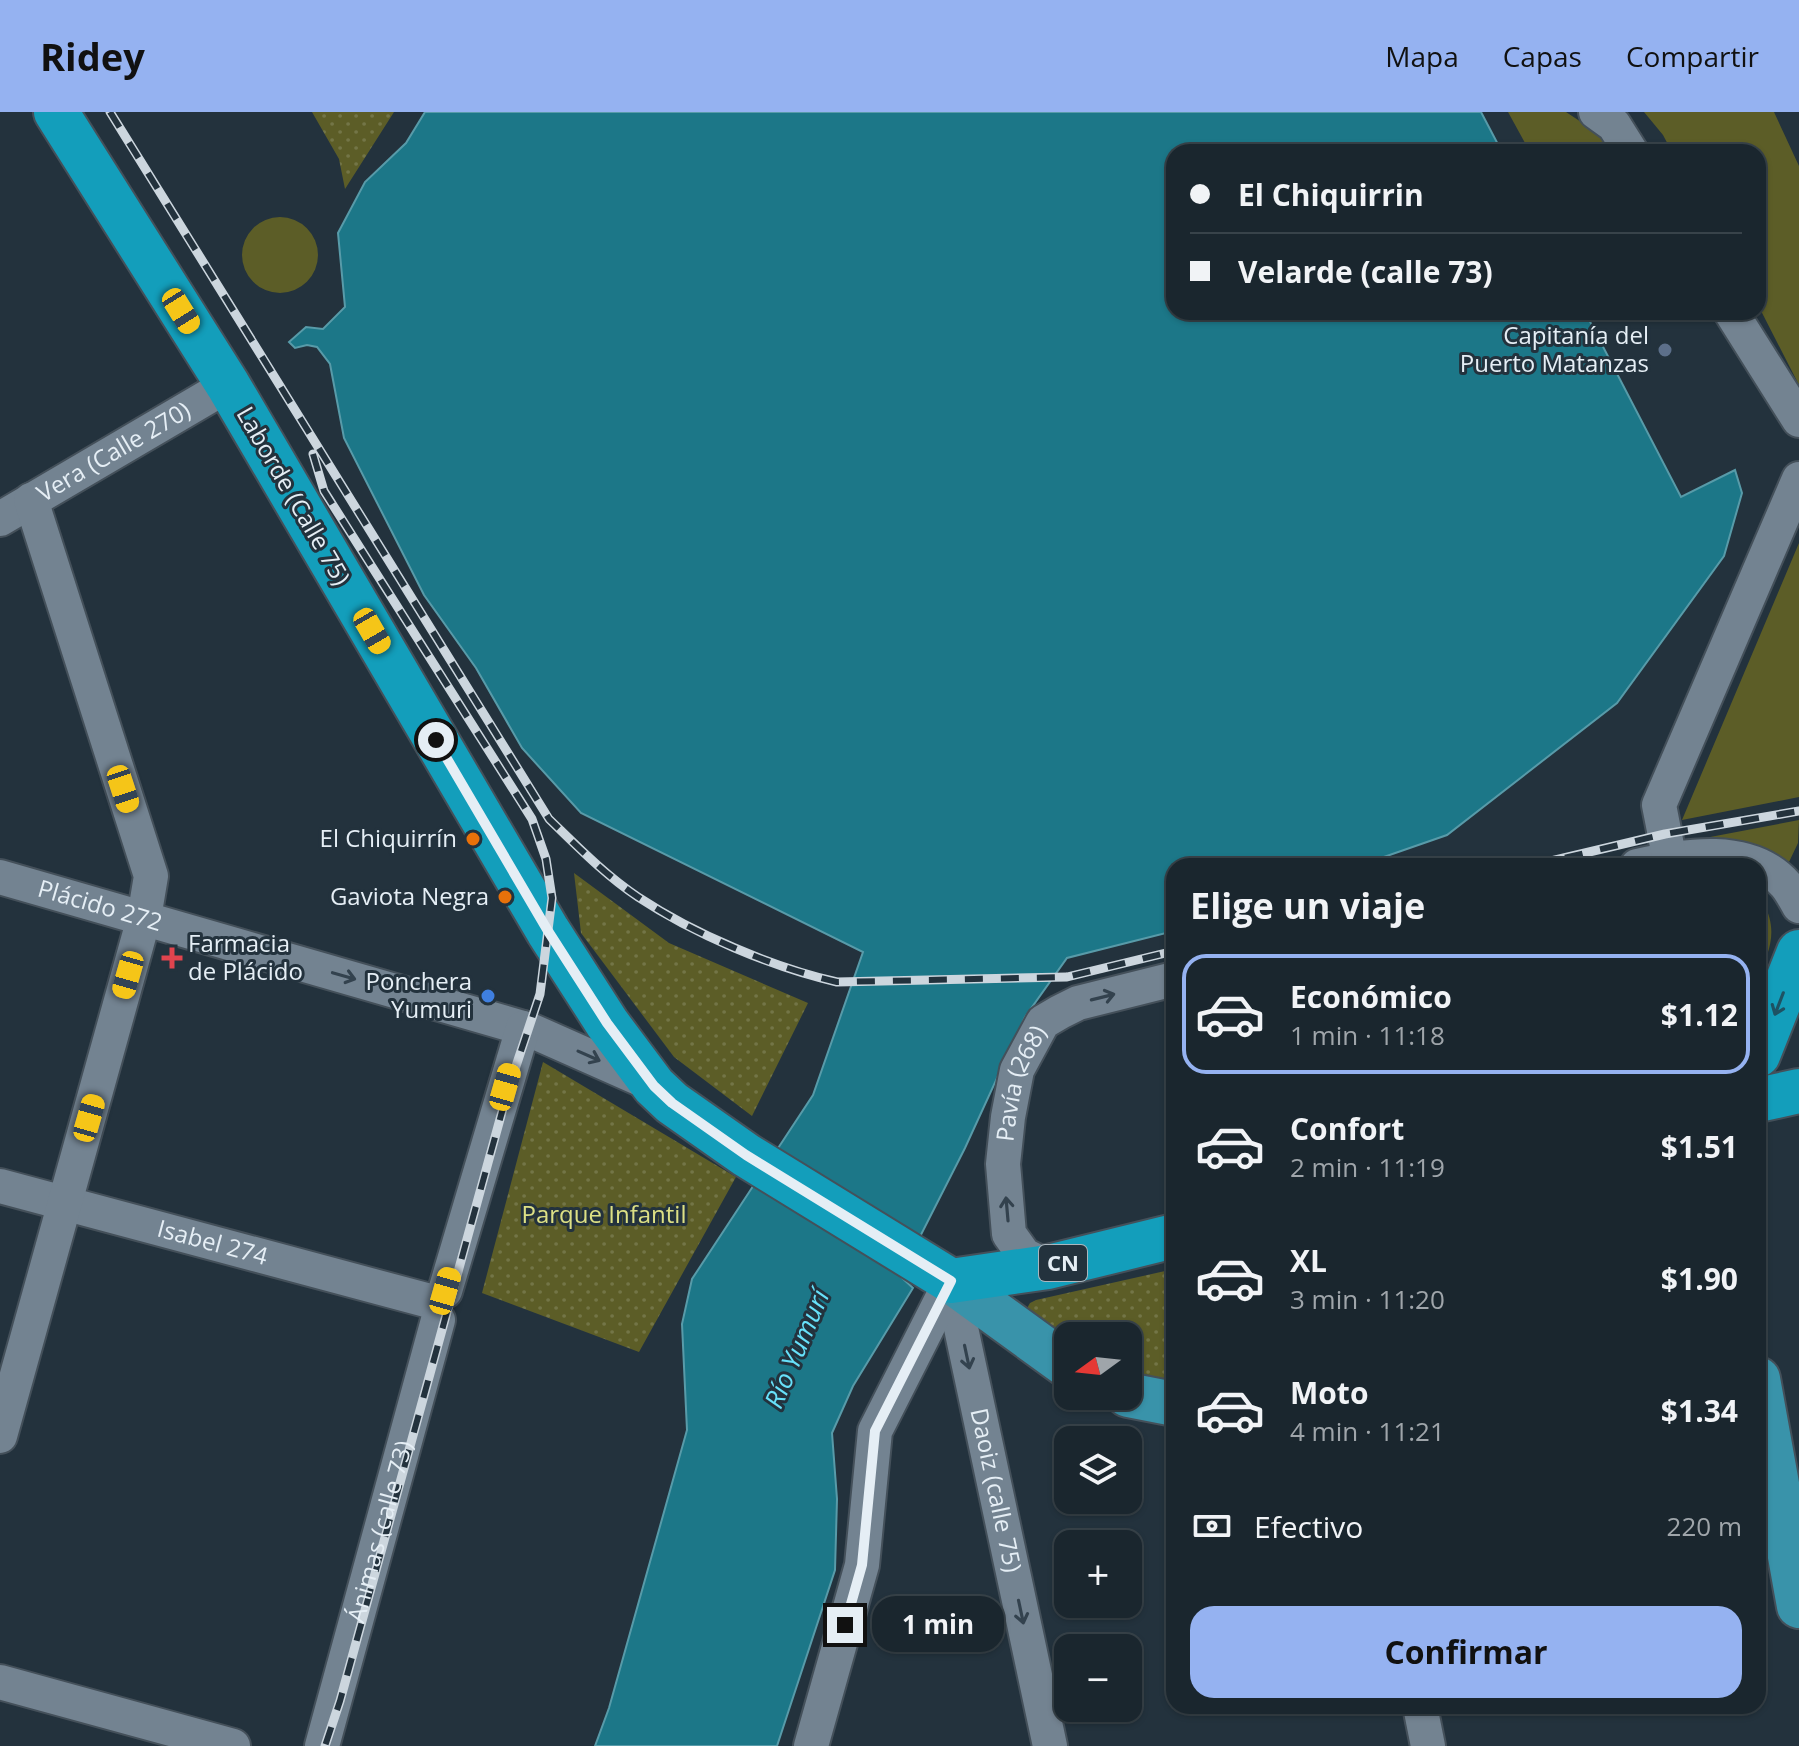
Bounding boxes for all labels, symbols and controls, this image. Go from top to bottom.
text: Ridey [40,30,145,82]
text: Mapa [1385,37,1459,75]
text: Capas [1503,37,1582,75]
text: Compartir [1626,37,1759,75]
text: El Chiquirrin [1238,174,1424,215]
text: Velarde (calle 73) [1238,251,1493,292]
car [158,284,204,338]
place label: Capitanía del Puerto Matanzas [1460,318,1649,379]
marker: Capitanía del Puerto Matanzas [1656,341,1674,359]
street label: Vera (Calle 270) [30,393,196,509]
street label: Laborde (Calle 75) [230,400,359,591]
car [350,604,394,658]
route start [418,722,454,758]
car [104,762,142,816]
place label: El Chiquirrín [320,821,457,854]
marker: El Chiquirrín [464,830,482,848]
street label: Plácido 272 [34,871,166,938]
place label: Gaviota Negra [330,879,489,912]
text: Elige un viaje [1190,881,1425,930]
marker: Gaviota Negra [496,888,514,906]
place label: Farmacia de Plácido [188,926,303,987]
car [110,949,146,1001]
marker: Farmacia de Plácido [163,949,181,967]
place label: Ponchera Yumuri [366,964,472,1025]
one-way arrow [331,970,356,984]
text: Económico [1290,976,1452,1017]
icon: car [1194,978,1266,1050]
marker: Ponchera Yumuri [479,987,497,1005]
one-way arrow [1089,989,1115,1004]
one-way arrow [1771,991,1785,1016]
text: $1.12 [1661,994,1738,1035]
text: 1 min · 11:18 [1290,1017,1445,1053]
street label: Pavía (268) [988,1019,1053,1143]
one-way arrow [576,1049,600,1064]
car [487,1061,523,1113]
car [71,1092,107,1144]
text: Confort [1290,1108,1404,1149]
icon: car [1194,1110,1266,1182]
text: $1.51 [1661,1126,1738,1167]
text: 2 min · 11:19 [1290,1149,1445,1185]
one-way arrow [999,1196,1014,1223]
park label: Parque Infantil [522,1197,686,1230]
street label: Isabel 274 [154,1211,272,1272]
text: XL [1290,1240,1327,1281]
icon: car [1194,1242,1266,1314]
road number: CN [1039,1245,1087,1281]
text: $1.90 [1661,1258,1738,1299]
car [427,1265,463,1317]
water label: Río Yumurí [755,1281,838,1413]
text: 3 min · 11:20 [1290,1281,1445,1317]
north arrow [1054,1322,1142,1410]
map controls [1054,1322,1142,1722]
one-way arrow [960,1344,975,1370]
text: Moto [1290,1372,1368,1413]
icon: car [1194,1374,1266,1446]
text: $1.34 [1661,1390,1738,1431]
street label: Daoiz (calle 75) [963,1405,1031,1575]
text: 4 min · 11:21 [1290,1413,1445,1449]
button: layers [1054,1426,1142,1514]
street label: Ánimas (calle 73) [338,1437,419,1626]
icon: cash [1190,1504,1234,1548]
text: Efectivo [1254,1506,1363,1547]
text: 220 m [1667,1508,1742,1544]
button: + [1054,1530,1142,1618]
callout: 1 min [873,1597,1005,1653]
one-way arrow [1014,1598,1029,1624]
text: 1 min [902,1606,974,1642]
button: Confirmar [1190,1606,1742,1698]
route end [827,1607,863,1643]
button: − [1054,1634,1142,1722]

